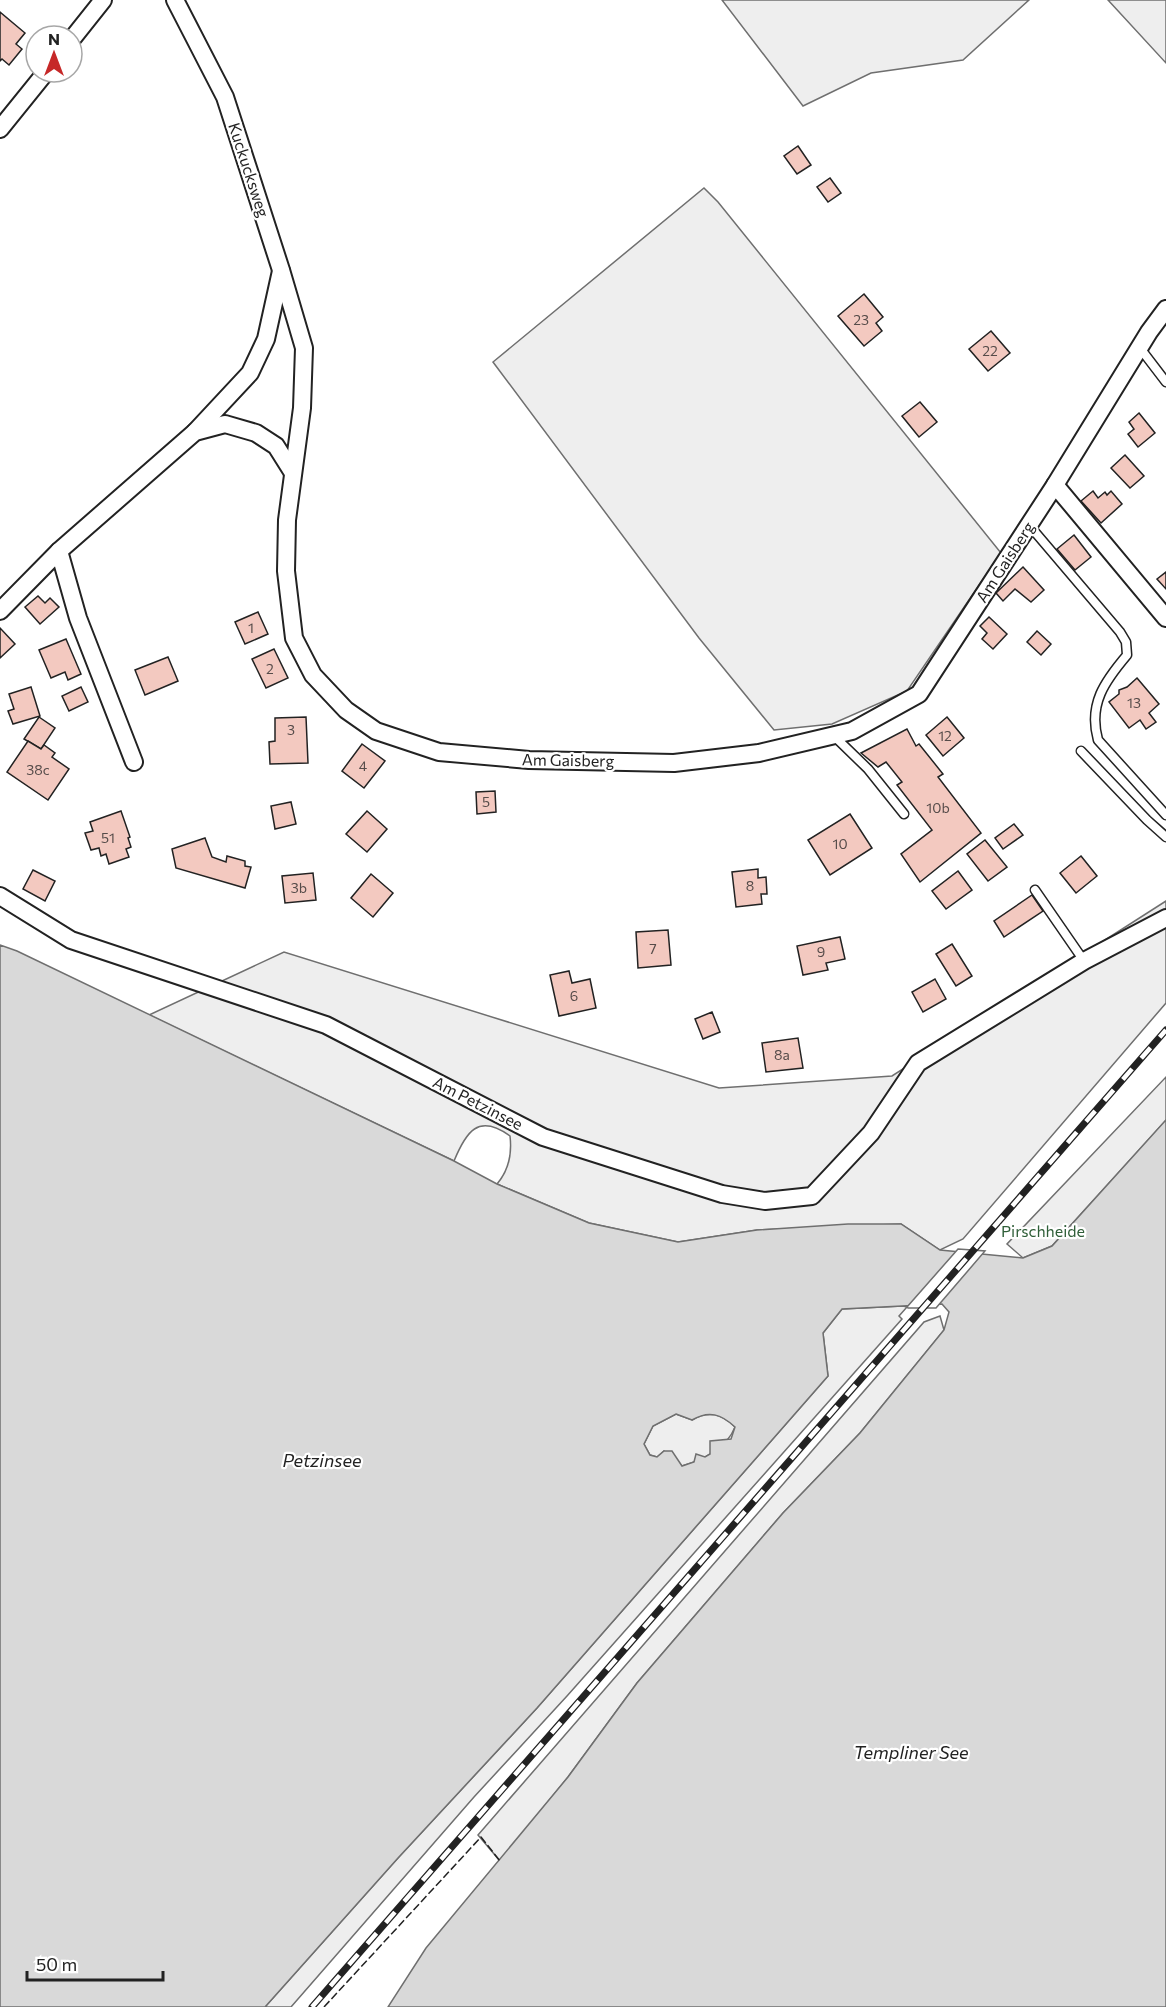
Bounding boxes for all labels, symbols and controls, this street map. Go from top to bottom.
north arrow [24,24,84,84]
text: N [48,29,60,48]
street label: Kuckucksweg [225,120,274,220]
house number: 23 [853,311,869,328]
house number: 22 [982,342,998,359]
street label: Am Gaisberg [971,517,1038,606]
house number: 1 [248,619,254,636]
house number: 2 [266,660,274,677]
house number: 13 [1127,694,1141,711]
house number: 3 [287,721,295,738]
house number: 12 [938,727,952,744]
street label: Am Gaisberg [522,749,615,770]
house number: 4 [359,757,368,774]
house number: 38c [26,761,50,778]
house number: 5 [482,793,490,810]
house number: 10b [926,799,950,816]
house number: 51 [101,829,115,846]
house number: 10 [832,835,848,852]
house number: 8 [746,877,754,894]
house number: 3b [291,879,307,896]
house number: 7 [649,940,657,957]
house number: 9 [817,943,825,960]
house number: 6 [570,987,578,1004]
house number: 8a [774,1046,790,1063]
street label: Am Petzinsee [430,1072,526,1133]
park label: Pirschheide [1001,1221,1085,1240]
water label: Petzinsee [283,1449,362,1471]
water label: Templiner See [853,1741,969,1763]
scale bar [27,1944,164,1982]
text: 50 m [36,1953,77,1975]

